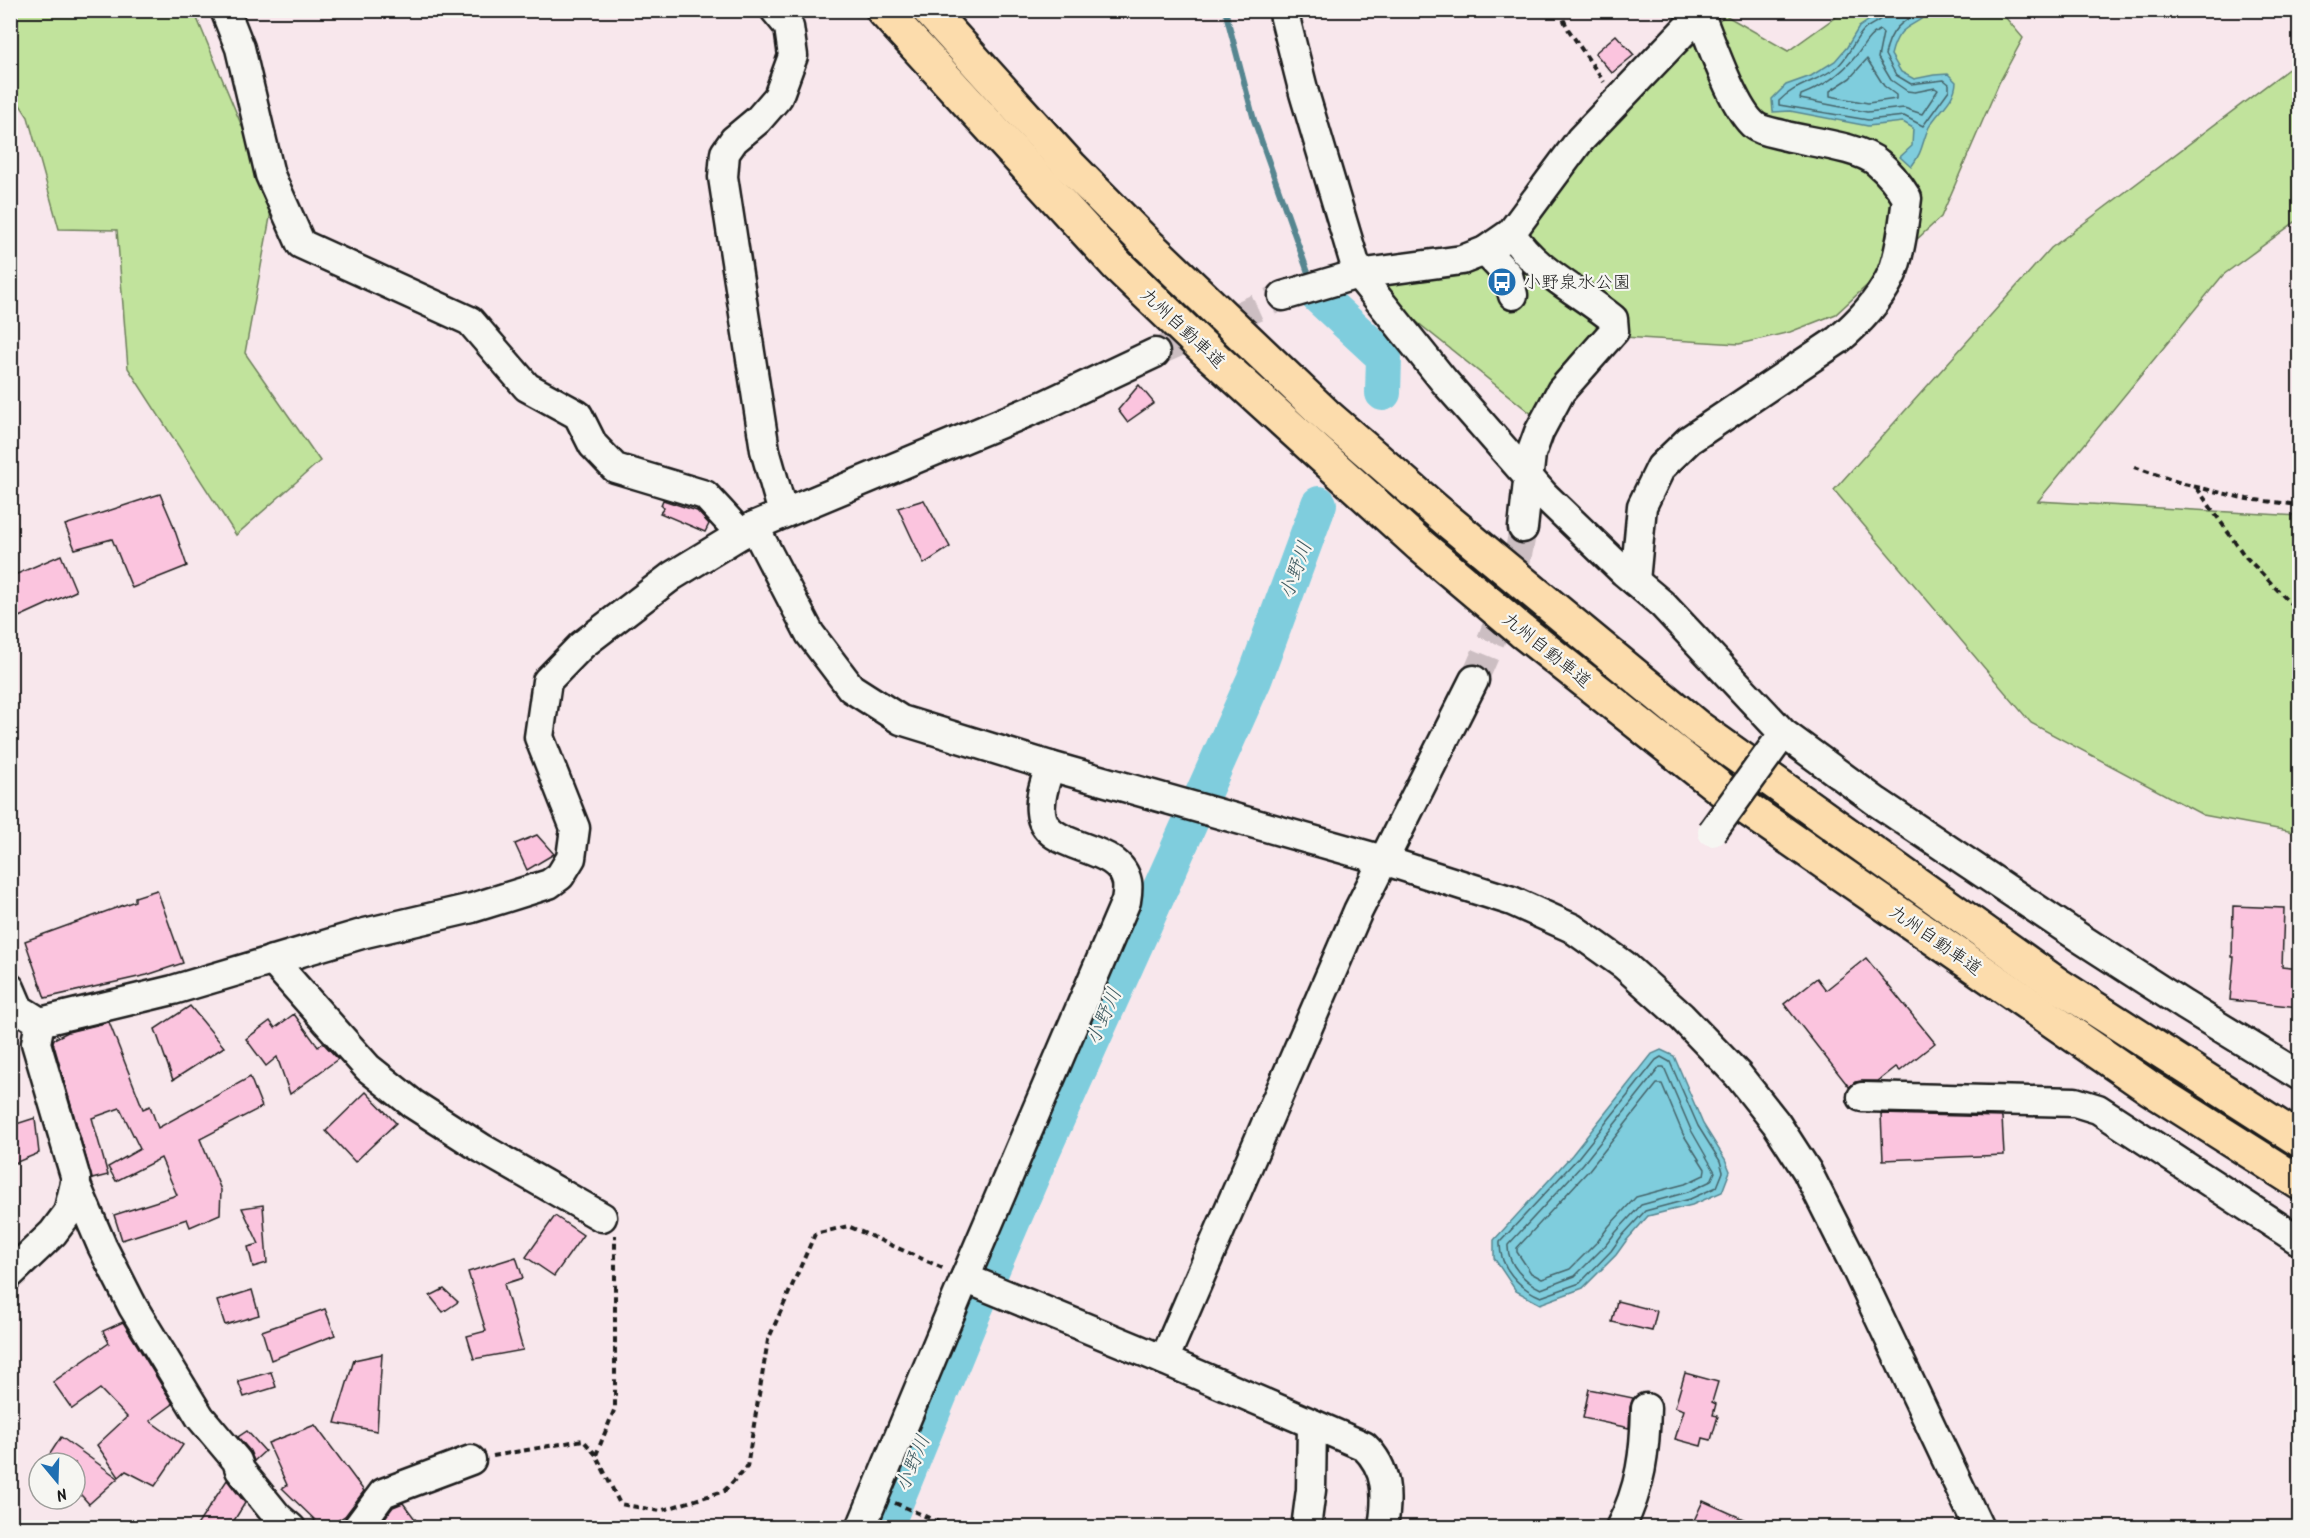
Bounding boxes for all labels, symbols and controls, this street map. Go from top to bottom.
bus stop icon: 小野泉水公園 [1486,266,1518,298]
place label: 小野泉水公園 [1523,269,1631,298]
street label: 九州自動車道 [1133,282,1231,377]
water label: 小野川 [1272,537,1322,604]
street label: 九州自動車道 [1495,606,1597,696]
street label: 九州自動車道 [1883,898,1988,984]
water label: 小野川 [1078,983,1132,1051]
water label: 小野川 [887,1430,940,1498]
north arrow [27,1451,87,1511]
text: N [53,1480,70,1507]

